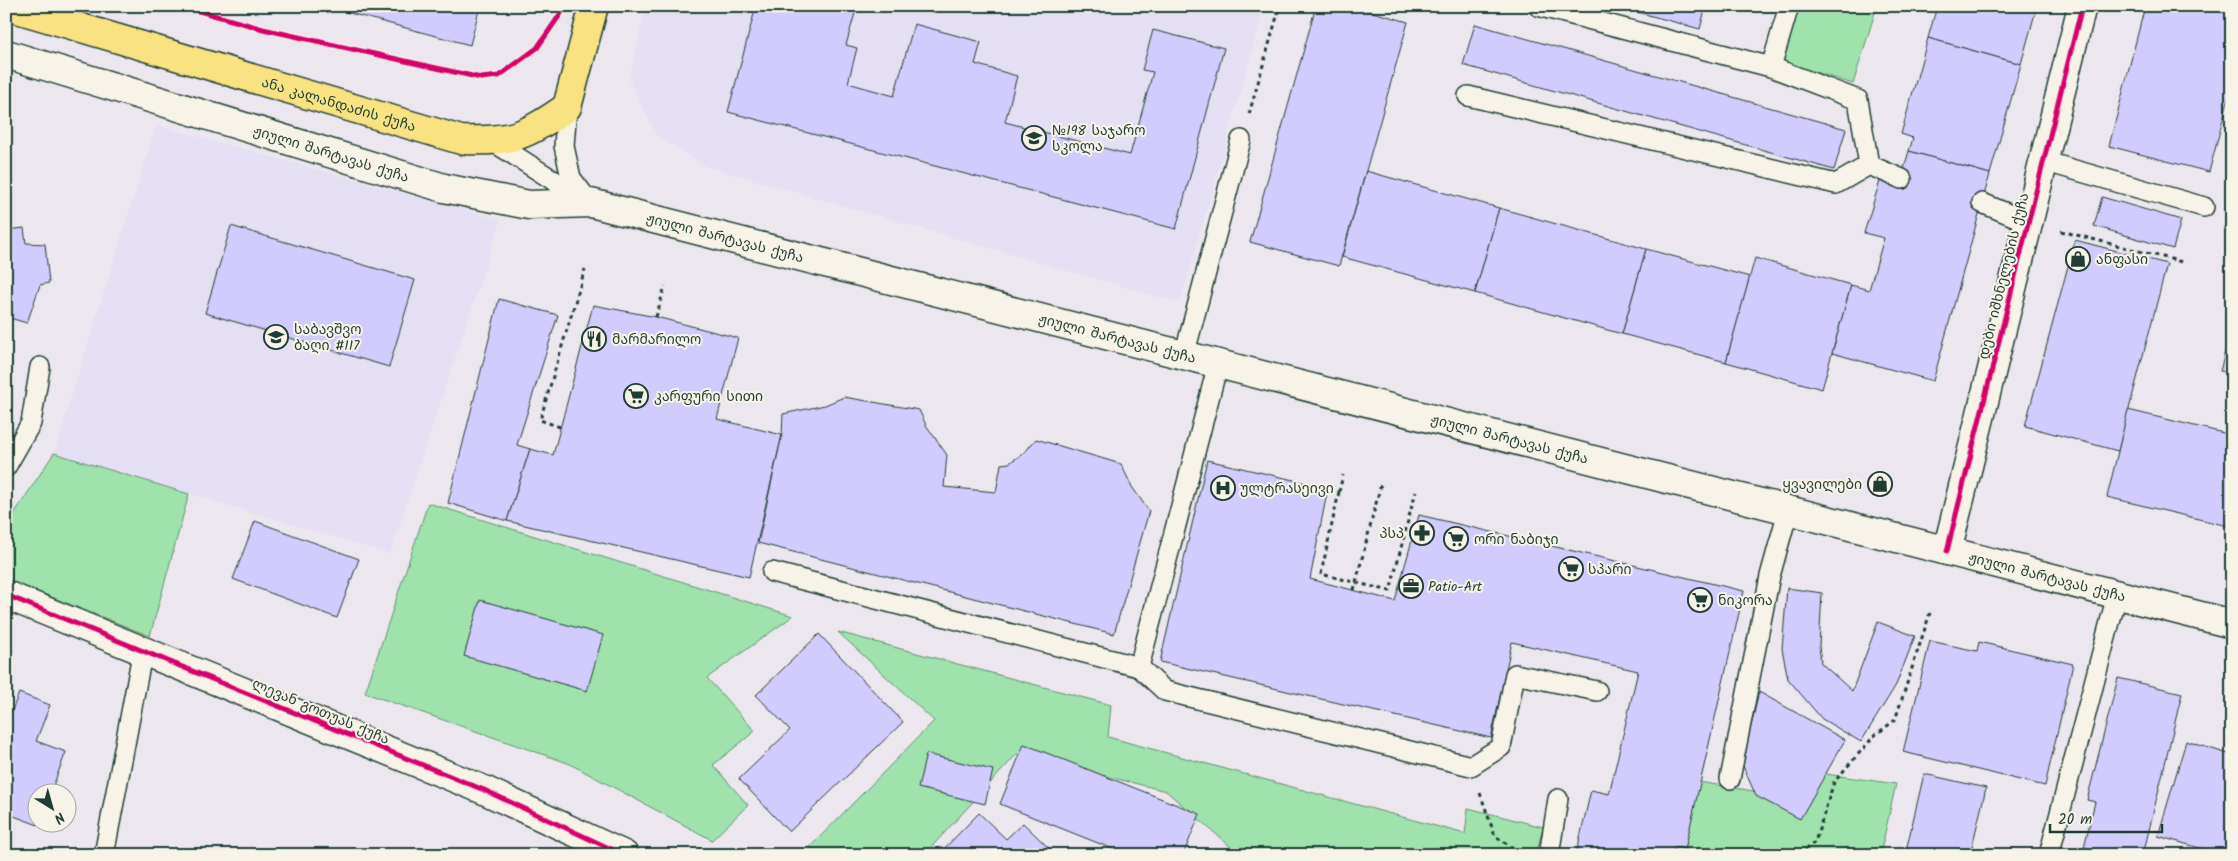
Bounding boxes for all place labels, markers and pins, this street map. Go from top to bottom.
place label: №198 საჯარო სკოლა [1052,120,1145,158]
school or university icon: №198 საჯარო სკოლა [1021,125,1047,151]
shop icon: ანფასი [2065,246,2091,272]
place label: ანფასი [2096,249,2148,271]
place label: საბავშვო ბაღი #117 [294,319,361,357]
school or university icon: საბავშვო ბაღი #117 [263,324,289,350]
restaurant icon: მარმარილო [581,326,607,352]
place label: მარმარილო [612,329,701,351]
supermarket icon: კარფური სითი [623,383,649,409]
place label: კარფური სითი [654,386,763,408]
shop icon: ყვავილები [1867,471,1893,497]
place label: ყვავილები [1783,474,1862,496]
hospital icon: ულტრასეივი [1210,475,1236,501]
place label: ულტრასეივი [1240,478,1334,500]
pharmacy icon: პსპ [1409,520,1435,546]
place label: პსპ [1379,523,1404,545]
supermarket icon: ორი ნაბიჯი [1443,526,1469,552]
place label: ორი ნაბიჯი [1474,529,1559,551]
supermarket icon: სპარი [1558,556,1584,582]
place label: სპარი [1588,559,1631,581]
office icon: Patio-Art [1398,573,1424,599]
place label: Patio-Art [1428,576,1483,598]
supermarket icon: ნიკორა [1687,587,1713,613]
place label: ნიკორა [1718,590,1773,612]

